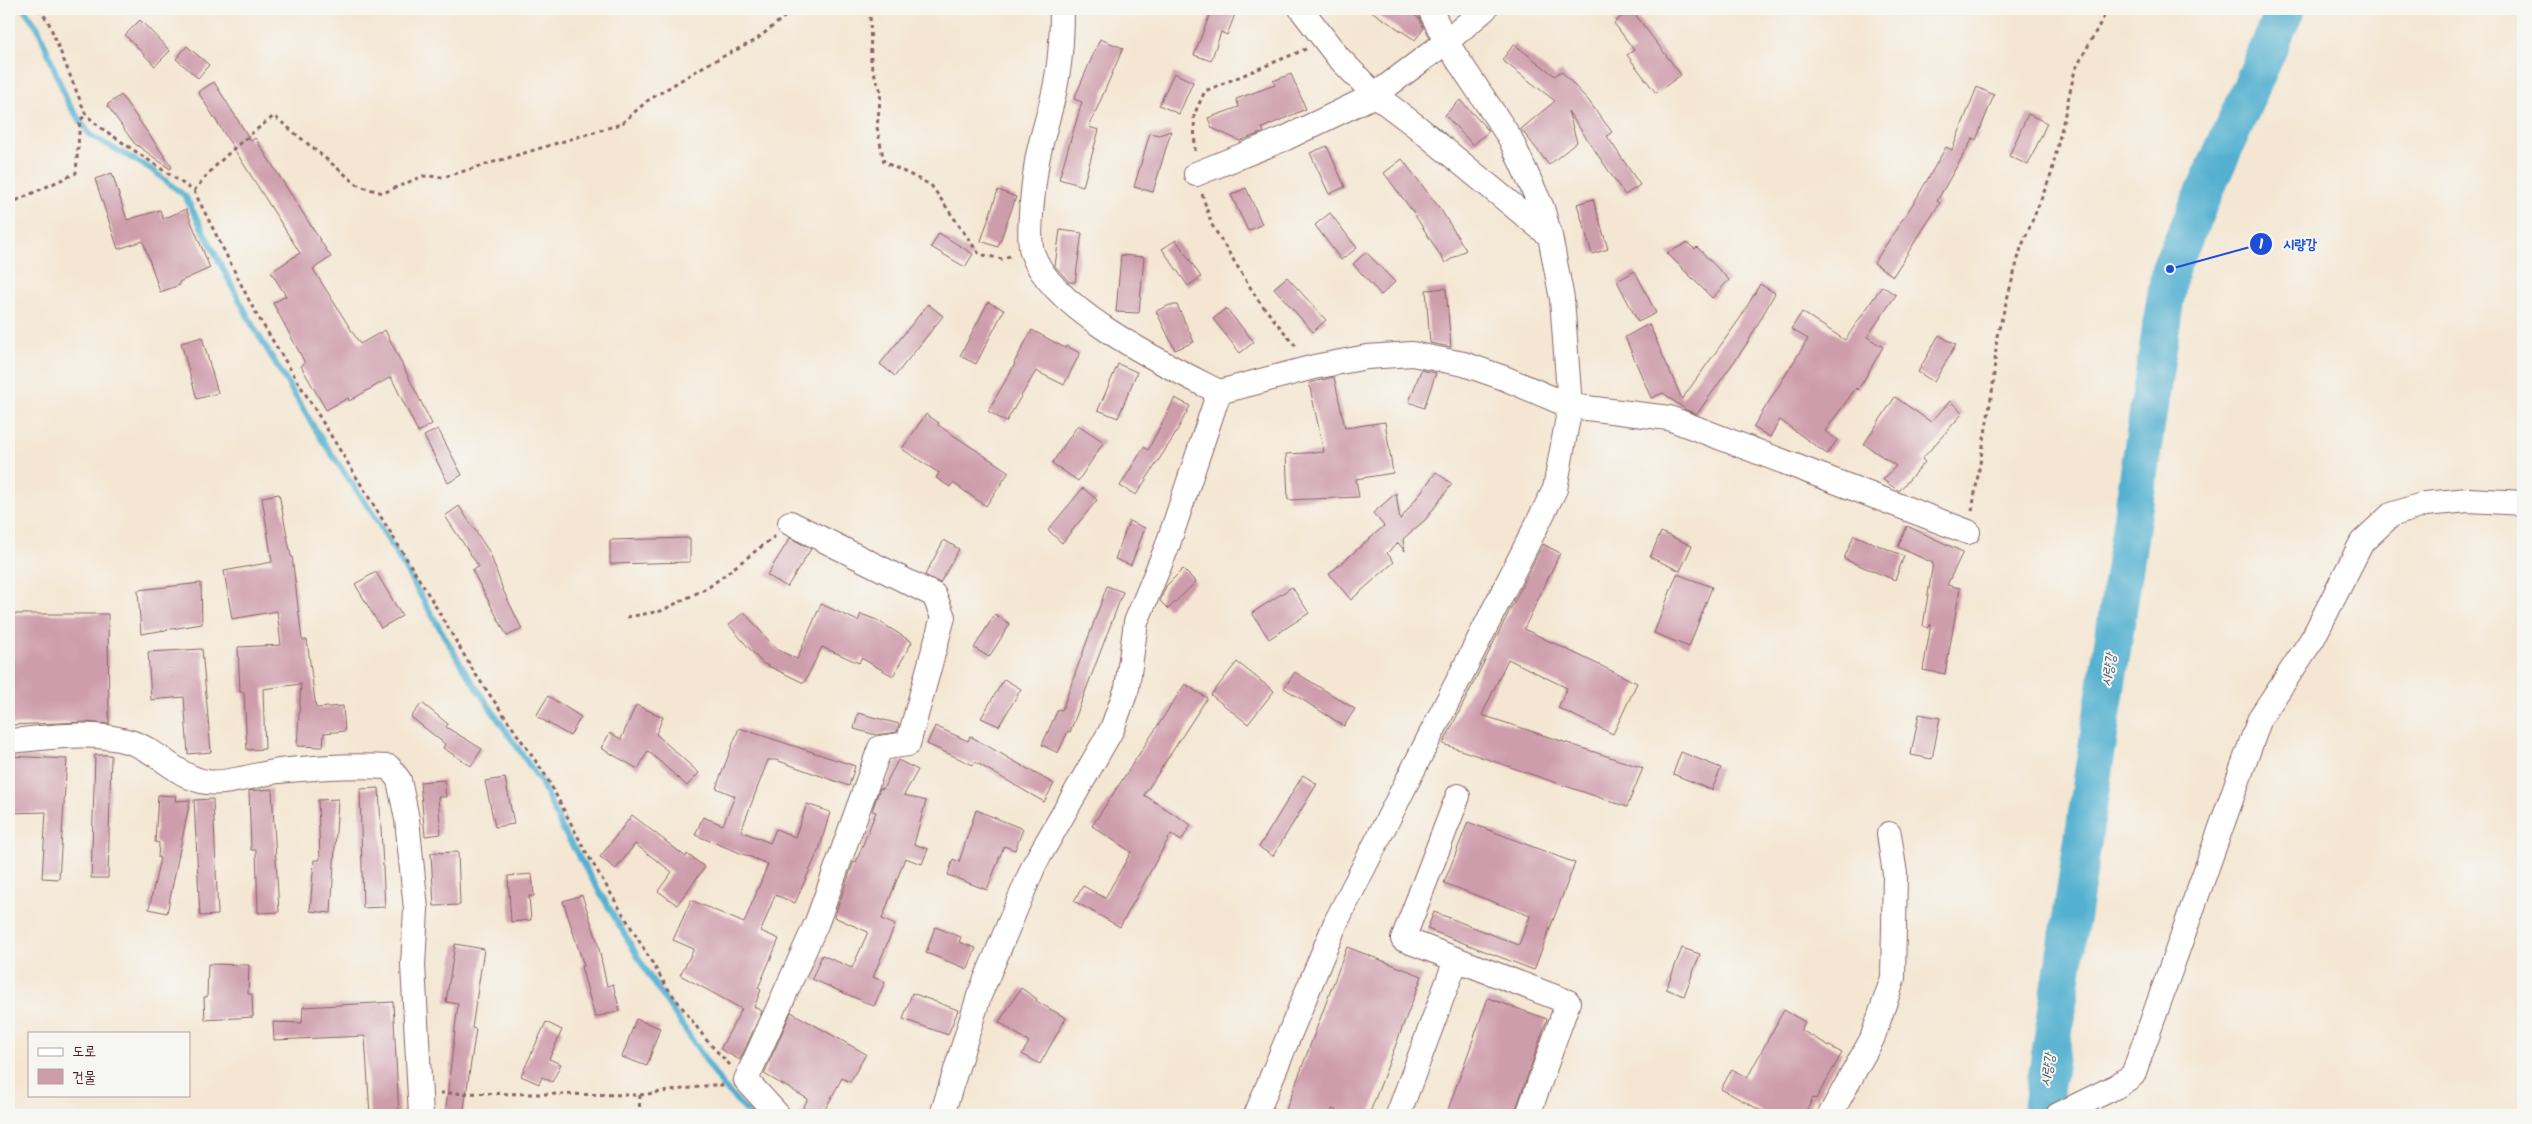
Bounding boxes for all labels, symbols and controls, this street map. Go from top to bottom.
callout: 시량강 [2248,229,2327,258]
text: 1 [2259,233,2264,257]
text: 시량강 [2283,234,2318,256]
water label: 시량강 [2095,650,2123,688]
legend [28,1032,190,1096]
text: 도로 [72,1040,96,1064]
water label: 시량강 [2034,1050,2062,1088]
text: 건물 [72,1066,96,1090]

